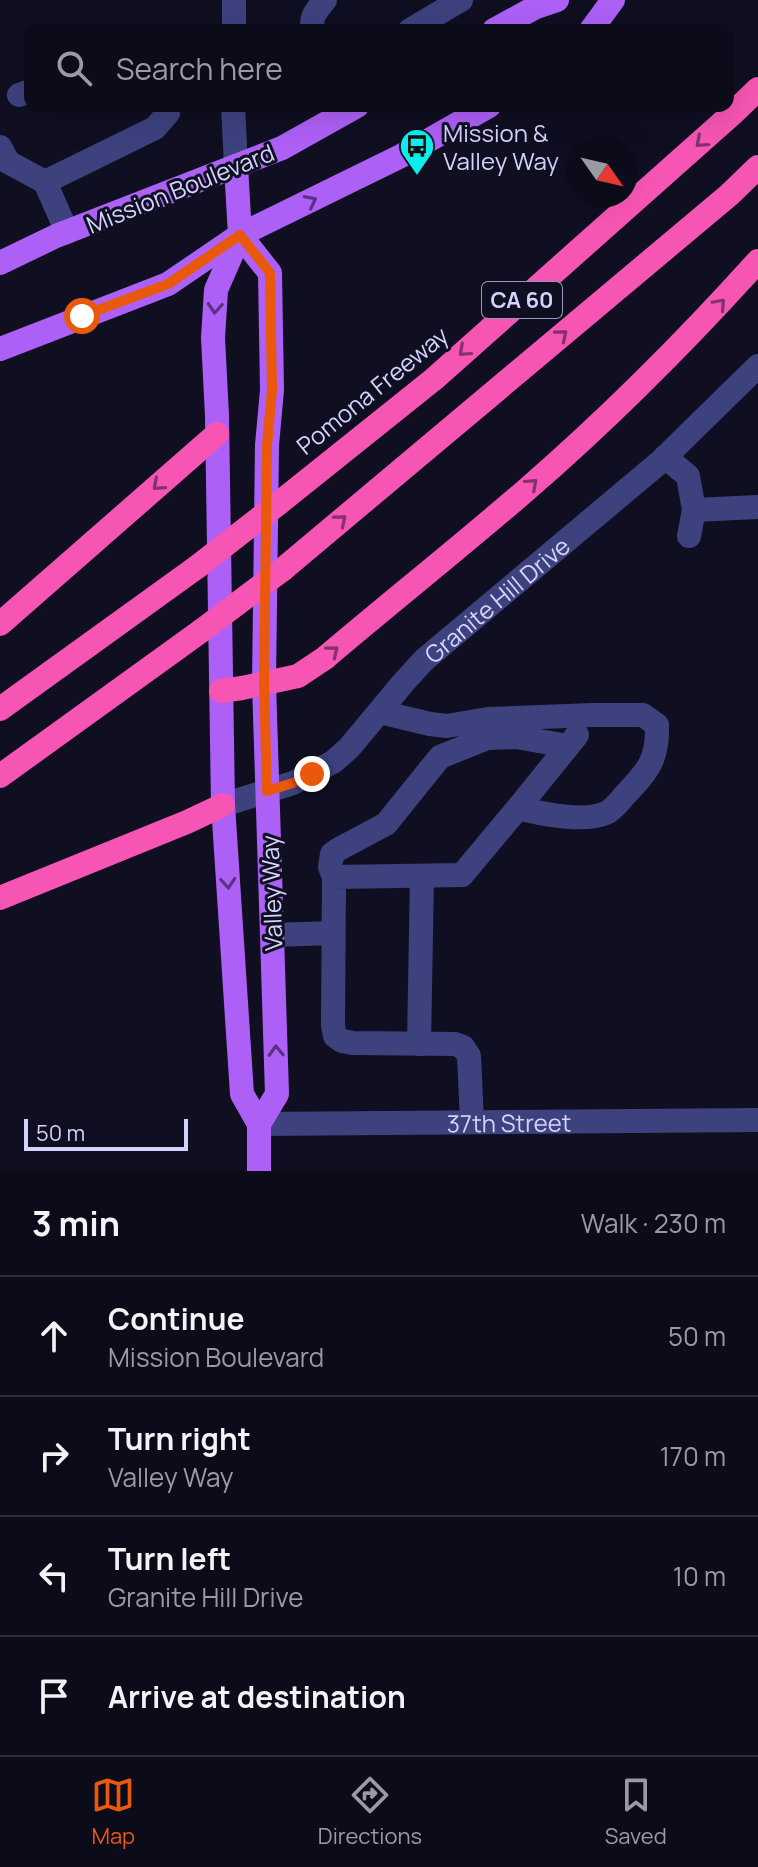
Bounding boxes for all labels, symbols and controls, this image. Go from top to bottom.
search box [24,24,734,112]
icon: search [52,46,96,90]
text: Search here [116,48,283,89]
place label: Mission & Valley Way [443,116,559,177]
bus stop icon: Mission & Valley Way [398,127,436,177]
one-way arrow [696,132,711,147]
street label: Mission Boulevard [81,135,279,241]
north arrow [566,136,638,208]
one-way arrow [302,195,317,211]
road number: CA 60 [482,282,562,318]
route start [64,298,100,334]
one-way arrow [710,298,724,313]
one-way arrow [207,302,224,315]
street label: Pomona Freeway [289,318,455,462]
one-way arrow [553,330,567,345]
one-way arrow [459,342,474,356]
one-way arrow [153,475,168,490]
one-way arrow [523,479,538,494]
one-way arrow [332,515,347,530]
street label: Granite Hill Drive [417,529,576,670]
one-way arrow [324,646,338,661]
route end [294,756,330,792]
street label: Valley Way [252,834,290,951]
one-way arrow [219,877,236,890]
one-way arrow [267,1044,284,1057]
street label: 37th Street [447,1105,571,1139]
scale bar [24,1115,188,1151]
text: 50 m [36,1118,85,1148]
text: 3 min [32,1200,120,1246]
text: Walk · 230 m [581,1205,726,1241]
text: Continue [108,1298,244,1339]
icon: ahead [32,1314,76,1358]
text: 50 m [668,1318,726,1354]
text: Mission Boulevard [108,1339,324,1375]
text: Turn right [108,1418,251,1459]
icon: right [32,1434,76,1478]
text: 170 m [660,1438,726,1474]
text: Valley Way [108,1459,234,1495]
text: Turn left [108,1538,231,1579]
icon: left [32,1554,76,1598]
text: 10 m [673,1558,726,1594]
text: Granite Hill Drive [108,1579,303,1615]
icon: arrive [32,1674,76,1718]
text: Arrive at destination [108,1676,406,1717]
tab: Map [91,1773,135,1851]
tab: Directions [318,1773,422,1851]
tab: Saved [605,1773,667,1851]

